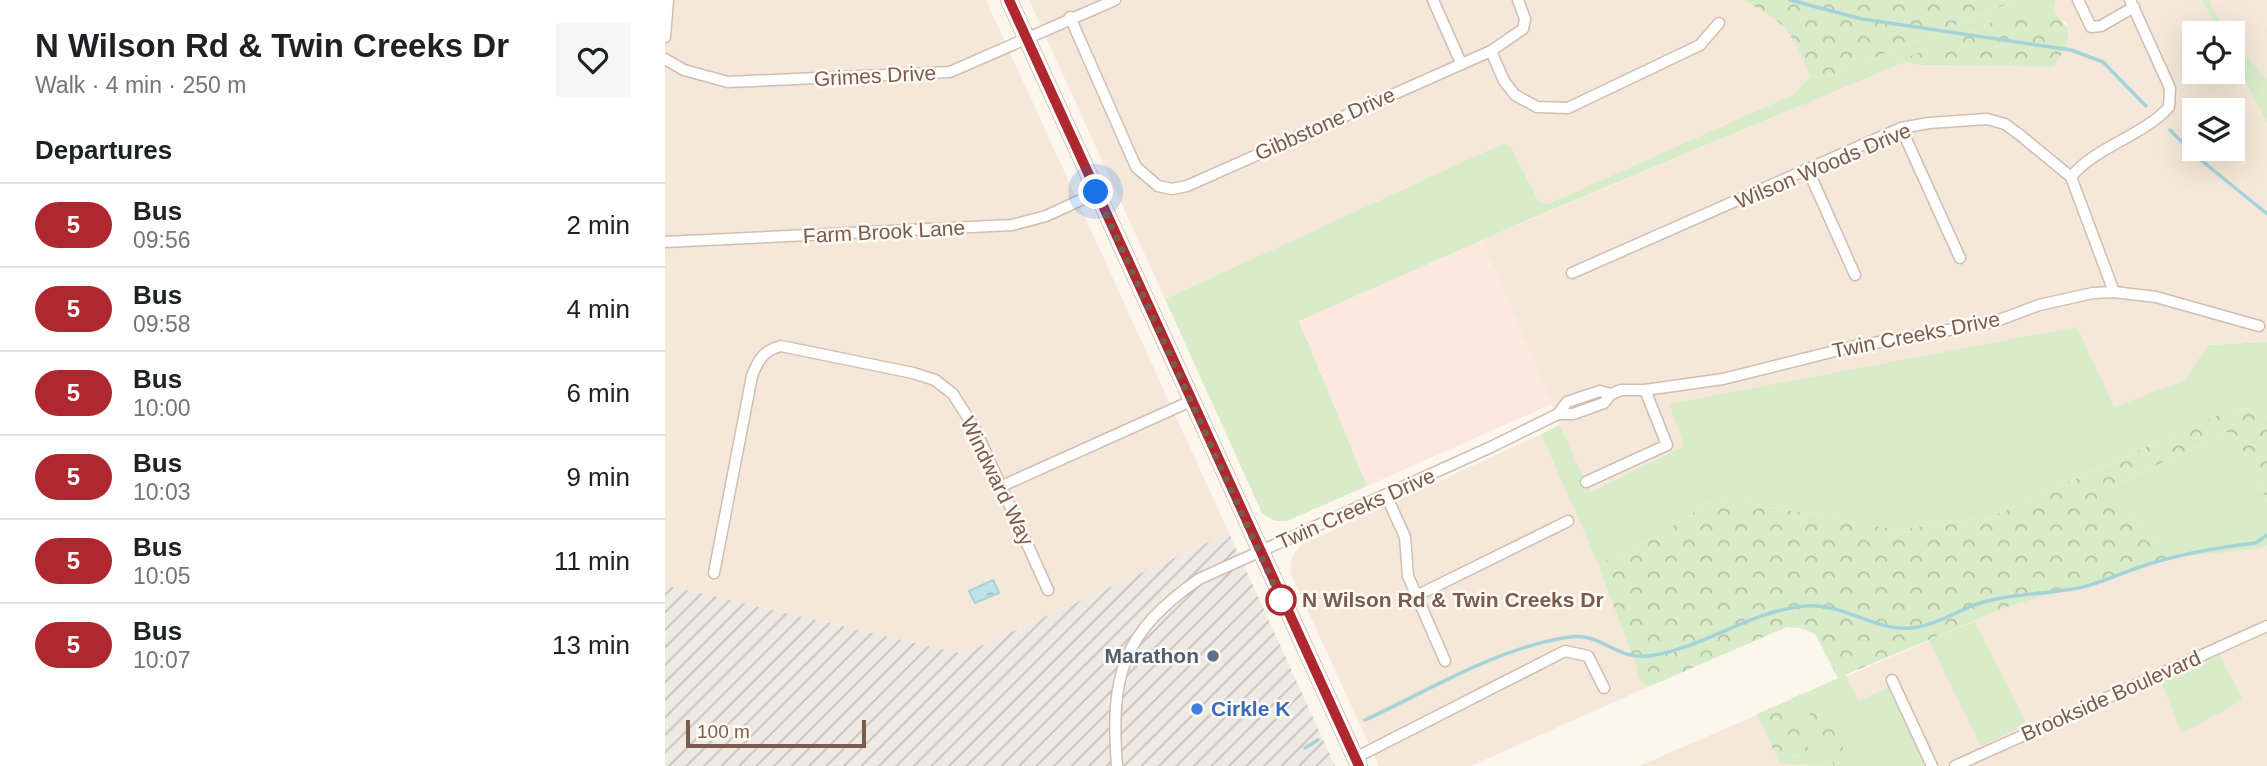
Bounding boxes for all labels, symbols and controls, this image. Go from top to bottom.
map controls [2182,21,2245,161]
button: locate [2182,21,2245,84]
button: heart [556,23,630,97]
text: N Wilson Rd & Twin Creeks Dr [35,27,509,64]
street label: Grimes Drive [813,61,937,90]
text: Walk · 4 min · 250 m [35,72,246,98]
street label: Gibbstone Drive [1251,82,1398,165]
button: layers [2182,98,2245,161]
street label: Wilson Woods Drive [1731,118,1914,213]
text: Departures [35,135,172,165]
your location [1078,174,1113,209]
text: Bus [133,196,182,226]
text: 2 min [566,210,630,240]
text: 5 [67,211,80,238]
street label: Farm Brook Lane [802,216,966,247]
text: 09:56 [133,227,191,253]
text: Bus [133,280,182,310]
text: 4 min [566,294,630,324]
text: 5 [67,295,80,322]
street label: Twin Creeks Drive [1830,307,2002,362]
text: 09:58 [133,311,191,337]
text: Bus [133,364,182,394]
text: 6 min [566,378,630,408]
text: 5 [67,379,80,406]
text: 10:00 [133,395,191,421]
street label: Windward Way [956,413,1039,549]
text: Bus [133,448,182,478]
text: 9 min [566,462,630,492]
text: 5 [67,463,80,490]
street label: Twin Creeks Drive [1273,463,1438,554]
text: 10:03 [133,479,191,505]
text: Bus [133,532,182,562]
text: 11 min [554,546,630,576]
text: 5 [67,547,80,574]
text: 10:05 [133,563,191,589]
marker: N Wilson Rd & Twin Creeks Dr [1266,585,1296,615]
place label: N Wilson Rd & Twin Creeks Dr [1302,588,1604,611]
text: Bus [133,616,182,646]
text: 13 min [552,630,630,660]
text: 5 [67,631,80,658]
place label: Marathon [1105,644,1199,667]
street label: Brookside Boulevard [2018,646,2204,745]
text: 10:07 [133,647,191,673]
marker: Marathon [1205,648,1221,664]
place label: Cirkle K [1211,697,1290,720]
marker: Cirkle K [1189,701,1205,717]
scale bar [686,717,866,749]
text: 100 m [697,721,750,742]

